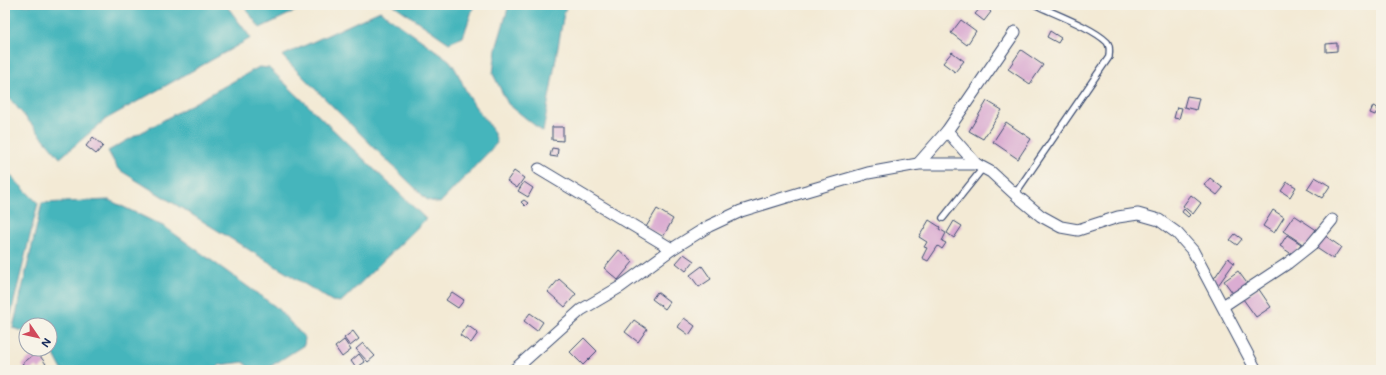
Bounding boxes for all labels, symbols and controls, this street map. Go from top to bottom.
north arrow [18,317,58,357]
text: N [38,335,55,351]

